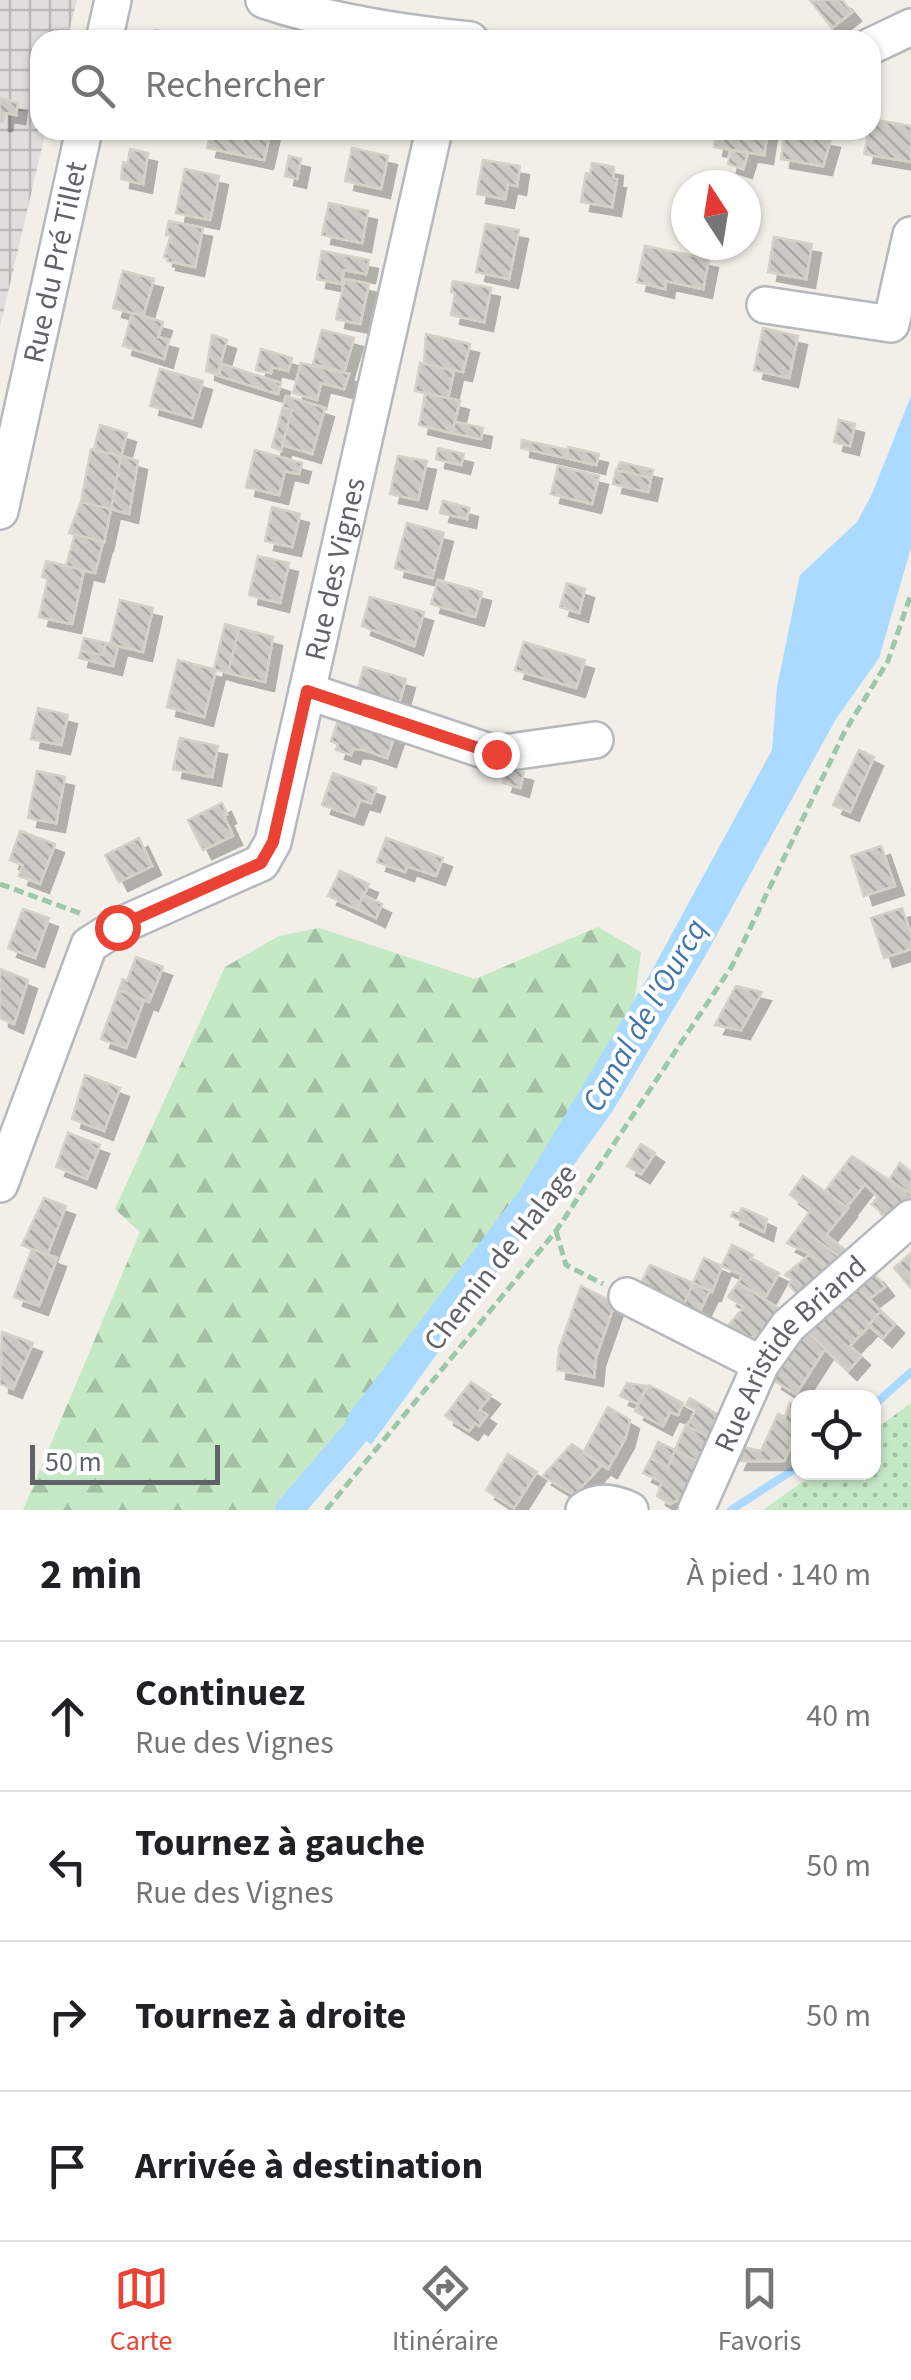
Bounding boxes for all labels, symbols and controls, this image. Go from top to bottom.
search box [30,30,881,140]
icon: search [65,58,120,113]
text: Rechercher [145,58,325,112]
street label: Rue du Pré Tillet [12,157,98,367]
north arrow [671,170,761,260]
street label: Rue des Vignes [294,474,377,665]
route end [474,732,520,778]
route start [95,905,141,951]
water label: Canal de l'Ourcq [571,911,719,1120]
street label: Chemin de Halage [413,1154,587,1360]
street label: Rue Aristide Briand [703,1245,876,1459]
map controls [791,1390,881,1480]
button: locate [791,1390,881,1480]
scale bar [30,1440,220,1484]
text: 50 m [45,1442,102,1482]
text: 2 min [40,1545,142,1605]
text: À pied · 140 m [687,1552,871,1598]
text: Continuez [135,1666,305,1720]
icon: ahead [40,1689,95,1744]
text: 40 m [806,1693,871,1739]
text: Rue des Vignes [135,1720,334,1766]
text: Tournez à gauche [135,1816,425,1870]
icon: left [40,1839,95,1894]
text: 50 m [806,1843,871,1889]
text: Rue des Vignes [135,1870,334,1916]
icon: right [40,1989,95,2044]
text: Tournez à droite [135,1989,407,2043]
text: 50 m [806,1993,871,2039]
icon: arrive [40,2139,95,2194]
text: Arrivée à destination [135,2139,483,2193]
tab: Carte [110,2261,173,2361]
tab: Itinéraire [392,2261,498,2361]
tab: Favoris [718,2261,801,2361]

